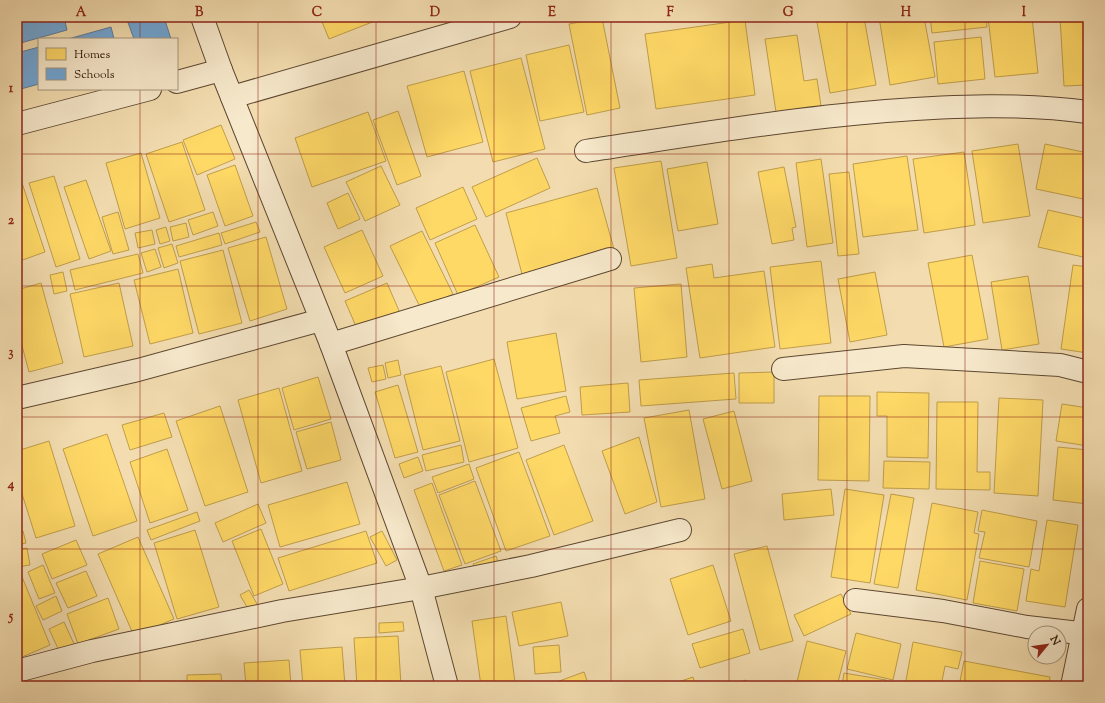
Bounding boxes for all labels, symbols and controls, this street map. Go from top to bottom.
text: A [76,4,87,22]
text: B [195,4,204,22]
text: C [312,4,322,22]
text: D [430,4,440,22]
text: E [548,4,556,22]
text: F [666,4,674,22]
text: G [783,4,794,22]
text: H [901,4,912,22]
text: I [1022,4,1027,22]
legend [38,38,178,90]
text: Homes [74,46,110,64]
text: Schools [74,66,115,84]
text: 1 [9,80,14,98]
text: 2 [8,212,15,230]
text: 3 [8,344,14,362]
text: 4 [7,476,15,494]
text: 5 [8,608,14,626]
north arrow [1027,625,1067,665]
text: N [1045,632,1064,649]

